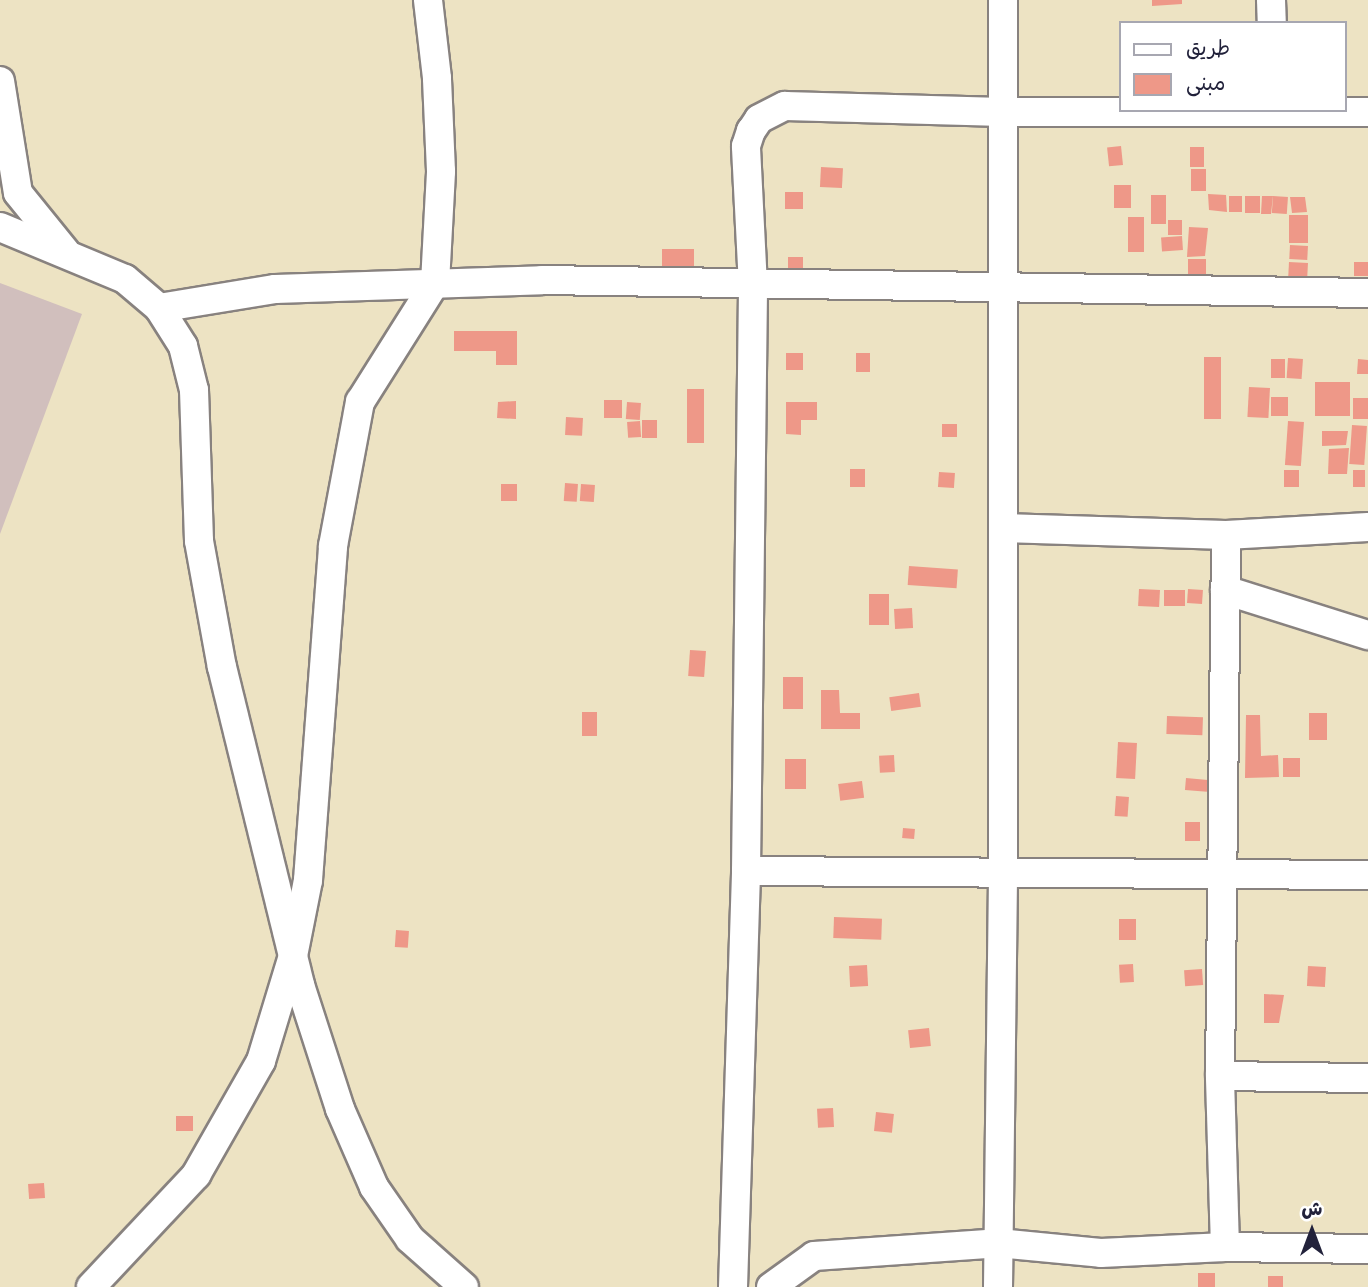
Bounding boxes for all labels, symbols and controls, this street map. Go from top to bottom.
legend [1120,21,1347,112]
text: طريق [1186,35,1230,63]
text: مبنى [1186,70,1225,98]
north arrow [1277,1196,1347,1266]
text: ش [1302,1197,1322,1222]

